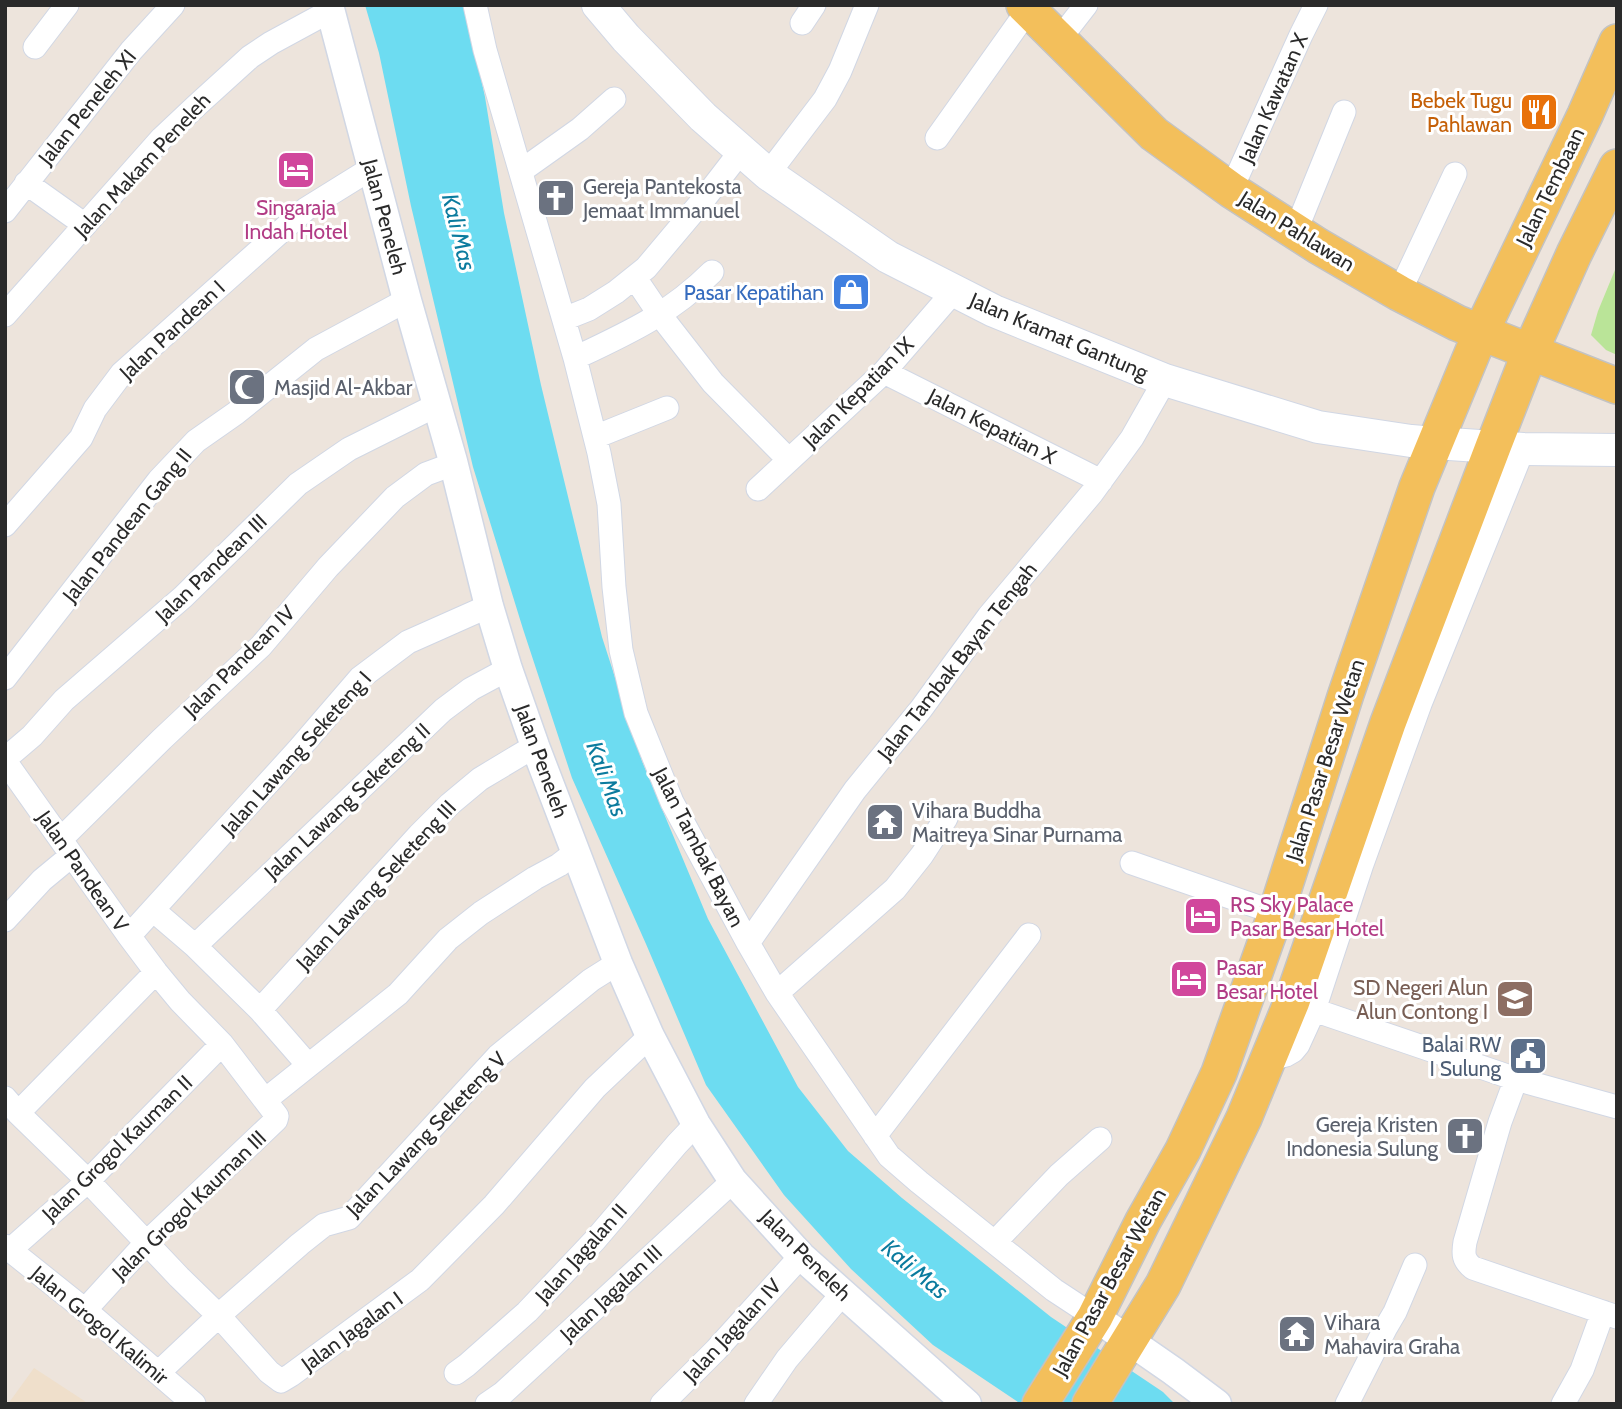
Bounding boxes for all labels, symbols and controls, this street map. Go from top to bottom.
street label: Jalan Kawatan X [1233,29,1313,168]
street label: Jalan Peneleh XI [32,44,141,171]
street label: Jalan Makam Peneleh [68,88,215,243]
place label: Bebek Tugu Pahlawan [1410,88,1512,137]
restaurant icon: Bebek Tugu Pahlawan [1518,91,1560,133]
street label: Jalan Tembaan [1510,124,1590,251]
hotel icon: Singaraja Indah Hotel [275,149,317,191]
street label: Jalan Peneleh [357,155,412,278]
place label: Gereja Pantekosta Jemaat Immanuel [582,174,742,223]
church icon: Gereja Pantekosta Jemaat Immanuel [535,177,577,219]
street label: Jalan Pahlawan [1234,185,1359,276]
water label: Kali Mas [436,191,482,273]
place label: Singaraja Indah Hotel [244,195,348,244]
shop icon: Pasar Kepatihan [830,271,872,313]
street label: Jalan Pandean I [114,275,230,386]
place label: Pasar Kepatihan [684,280,824,305]
street label: Jalan Kramat Gantung [965,287,1152,385]
street label: Jalan Kepatian IX [797,331,919,453]
mosque icon: Masjid Al-Akbar [226,366,268,408]
place label: Masjid Al-Akbar [274,375,413,401]
street label: Jalan Kepatian X [923,382,1061,469]
street label: Jalan Pandean Gang II [57,443,197,608]
street label: Jalan Pandean III [149,509,272,628]
street label: Jalan Tambak Bayan Tengah [871,557,1042,766]
street label: Jalan Pandean IV [177,600,300,723]
street label: Jalan Pasar Besar Wetan [1280,656,1369,865]
street label: Jalan Lawang Seketeng I [215,666,376,841]
street label: Jalan Peneleh [510,700,574,821]
street label: Jalan Lawang Seketeng II [258,718,435,885]
water label: Kali Mas [580,737,634,821]
street label: Jalan Tambak Bayan [648,762,750,931]
street label: Jalan Lawang Seketeng III [290,795,461,976]
place label: Vihara Buddha Maitreya Sinar Purnama [912,798,1122,847]
temple icon: Vihara Buddha Maitreya Sinar Purnama [864,801,906,843]
street label: Jalan Pandean V [31,805,134,936]
place label: RS Sky Palace Pasar Besar Hotel [1230,892,1384,941]
hotel icon: RS Sky Palace Pasar Besar Hotel [1182,895,1224,937]
place label: Pasar Besar Hotel [1216,955,1318,1004]
hotel icon: Pasar Besar Hotel [1168,958,1210,1000]
place label: SD Negeri Alun Alun Contong I [1353,975,1488,1024]
school or university icon: SD Negeri Alun Alun Contong I [1494,978,1536,1020]
place label: Balai RW I Sulung [1422,1032,1502,1081]
public building icon: Balai RW I Sulung [1507,1035,1549,1077]
street label: Jalan Lawang Seketeng V [340,1046,511,1222]
street label: Jalan Grogol Kauman II [36,1070,197,1227]
place label: Gereja Kristen Indonesia Sulung [1286,1112,1439,1161]
church icon: Gereja Kristen Indonesia Sulung [1444,1115,1486,1157]
street label: Jalan Grogol Kauman III [106,1125,271,1286]
street label: Jalan Pasar Besar Wetan [1046,1184,1171,1381]
street label: Jalan Jagalan II [529,1198,632,1308]
street label: Jalan Peneleh [754,1203,857,1306]
water label: Kali Mas [876,1233,954,1305]
street label: Jalan Jagalan III [554,1240,667,1347]
street label: Jalan Grogol Kalimir [26,1260,174,1390]
street label: Jalan Jagalan IV [677,1273,786,1388]
street label: Jalan Jagalan I [296,1286,408,1377]
place label: Vihara Mahavira Graha [1324,1310,1460,1359]
temple icon: Vihara Mahavira Graha [1276,1313,1318,1355]

